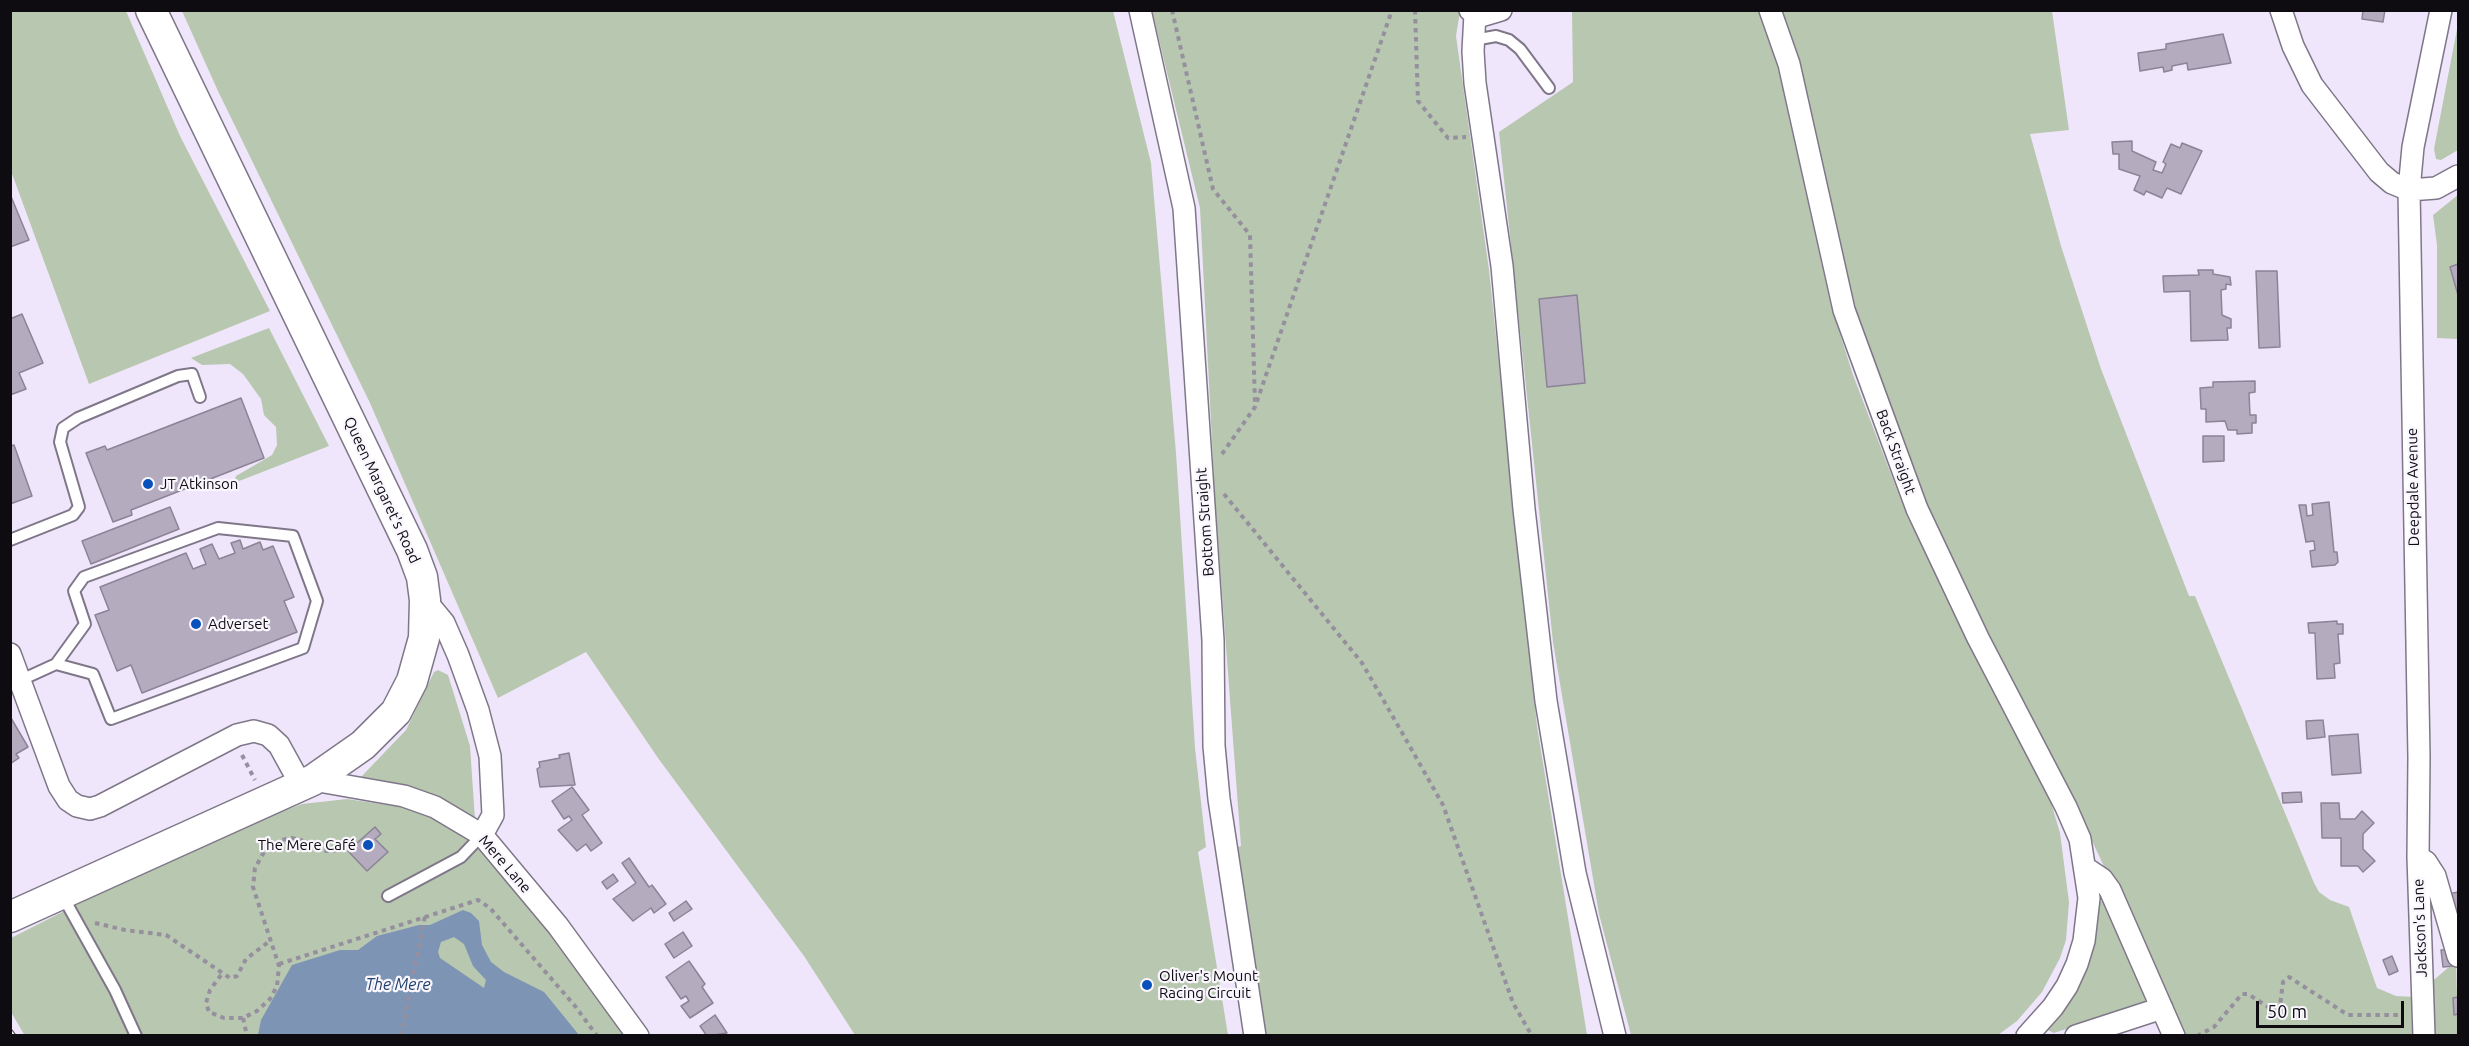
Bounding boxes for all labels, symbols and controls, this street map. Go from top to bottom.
street label: Back Straight [1872,407,1920,497]
street label: Queen Margaret's Road [340,414,424,566]
street label: Deepdale Avenue [2403,428,2423,546]
street label: Bottom Straight [1192,467,1218,577]
place label: JT Atkinson [160,475,238,493]
marker: JT Atkinson [141,477,155,491]
place label: Adverset [208,615,268,633]
marker: Adverset [189,617,203,631]
street label: Mere Lane [475,831,535,897]
place label: The Mere Café [258,836,356,854]
marker: The Mere Café [361,838,375,852]
street label: Jackson's Lane [2409,878,2431,978]
place label: Oliver's Mount Racing Circuit [1159,967,1258,1002]
water label: The Mere [365,975,431,995]
marker: Oliver's Mount Racing Circuit [1140,978,1154,992]
scale bar [2259,989,2408,1027]
text: 50 m [2267,1001,2307,1021]

